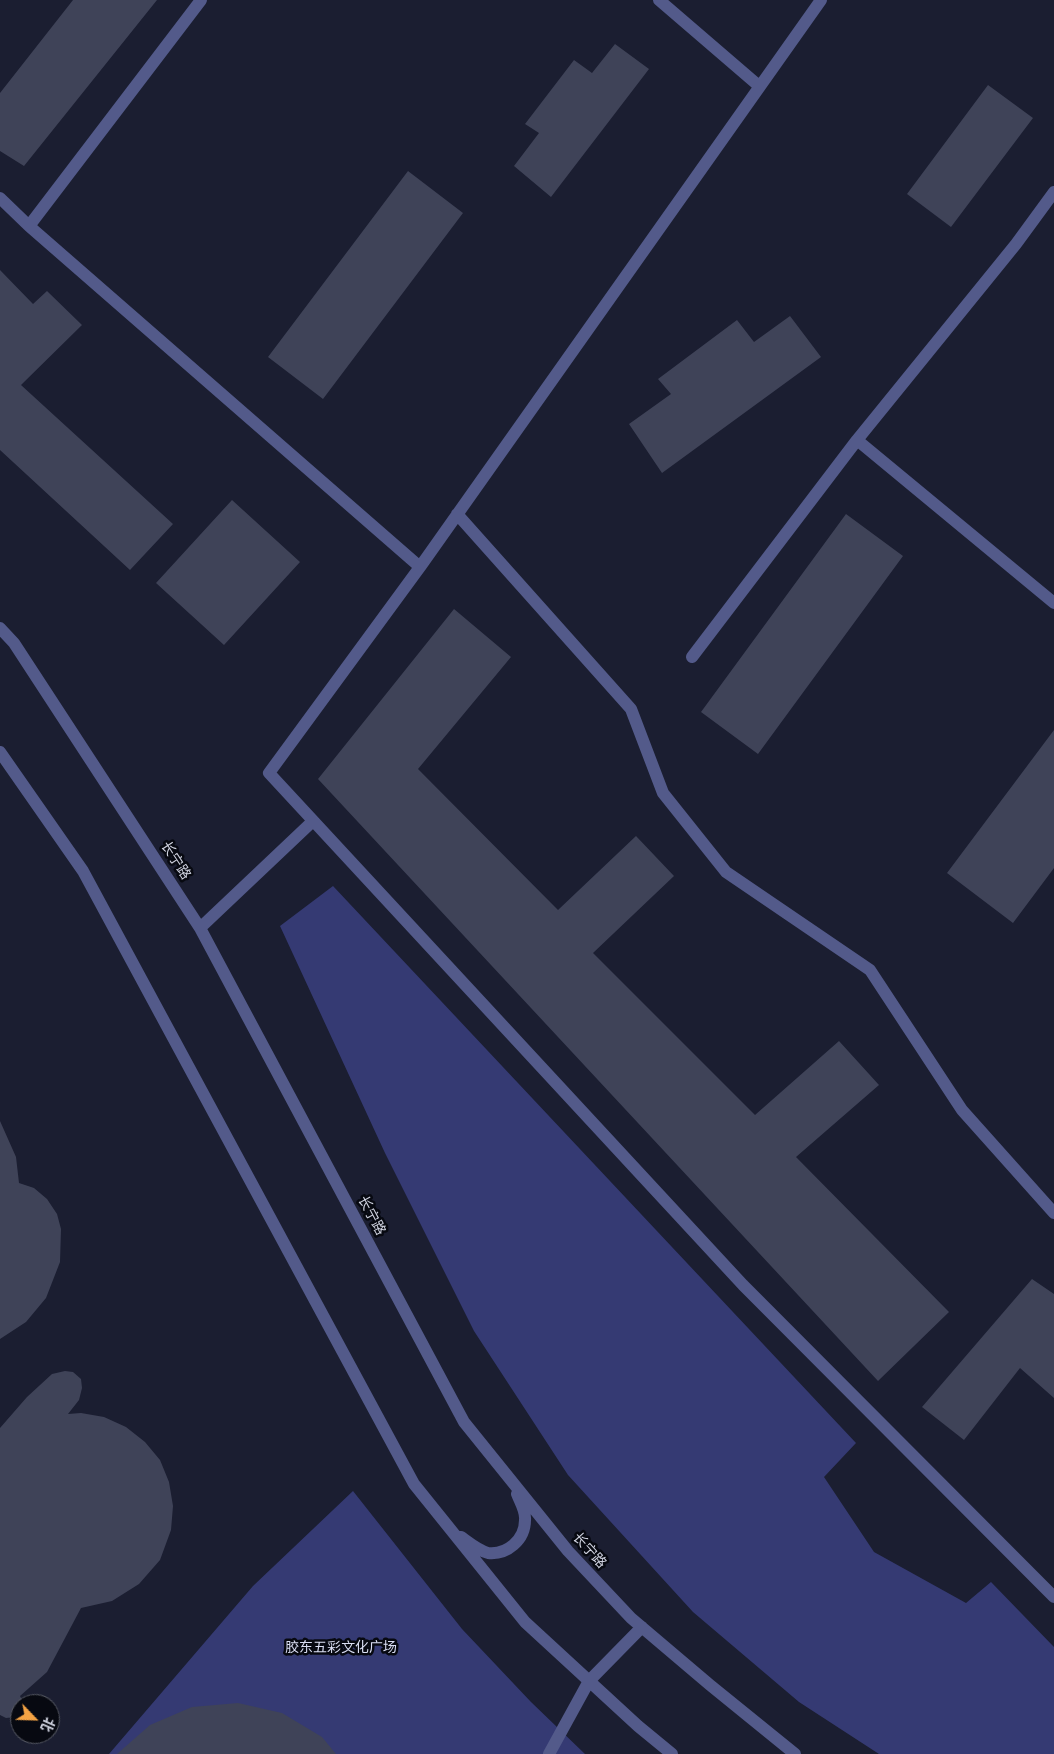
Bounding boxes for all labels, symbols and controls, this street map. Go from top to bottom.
street label: 长宁路 [157,839,193,883]
street label: 长宁路 [354,1194,388,1238]
street label: 长宁路 [569,1530,609,1572]
park label: 胶东五彩文化广场 [285,1640,397,1656]
north arrow [10,1694,60,1744]
text: 北 [36,1714,60,1735]

